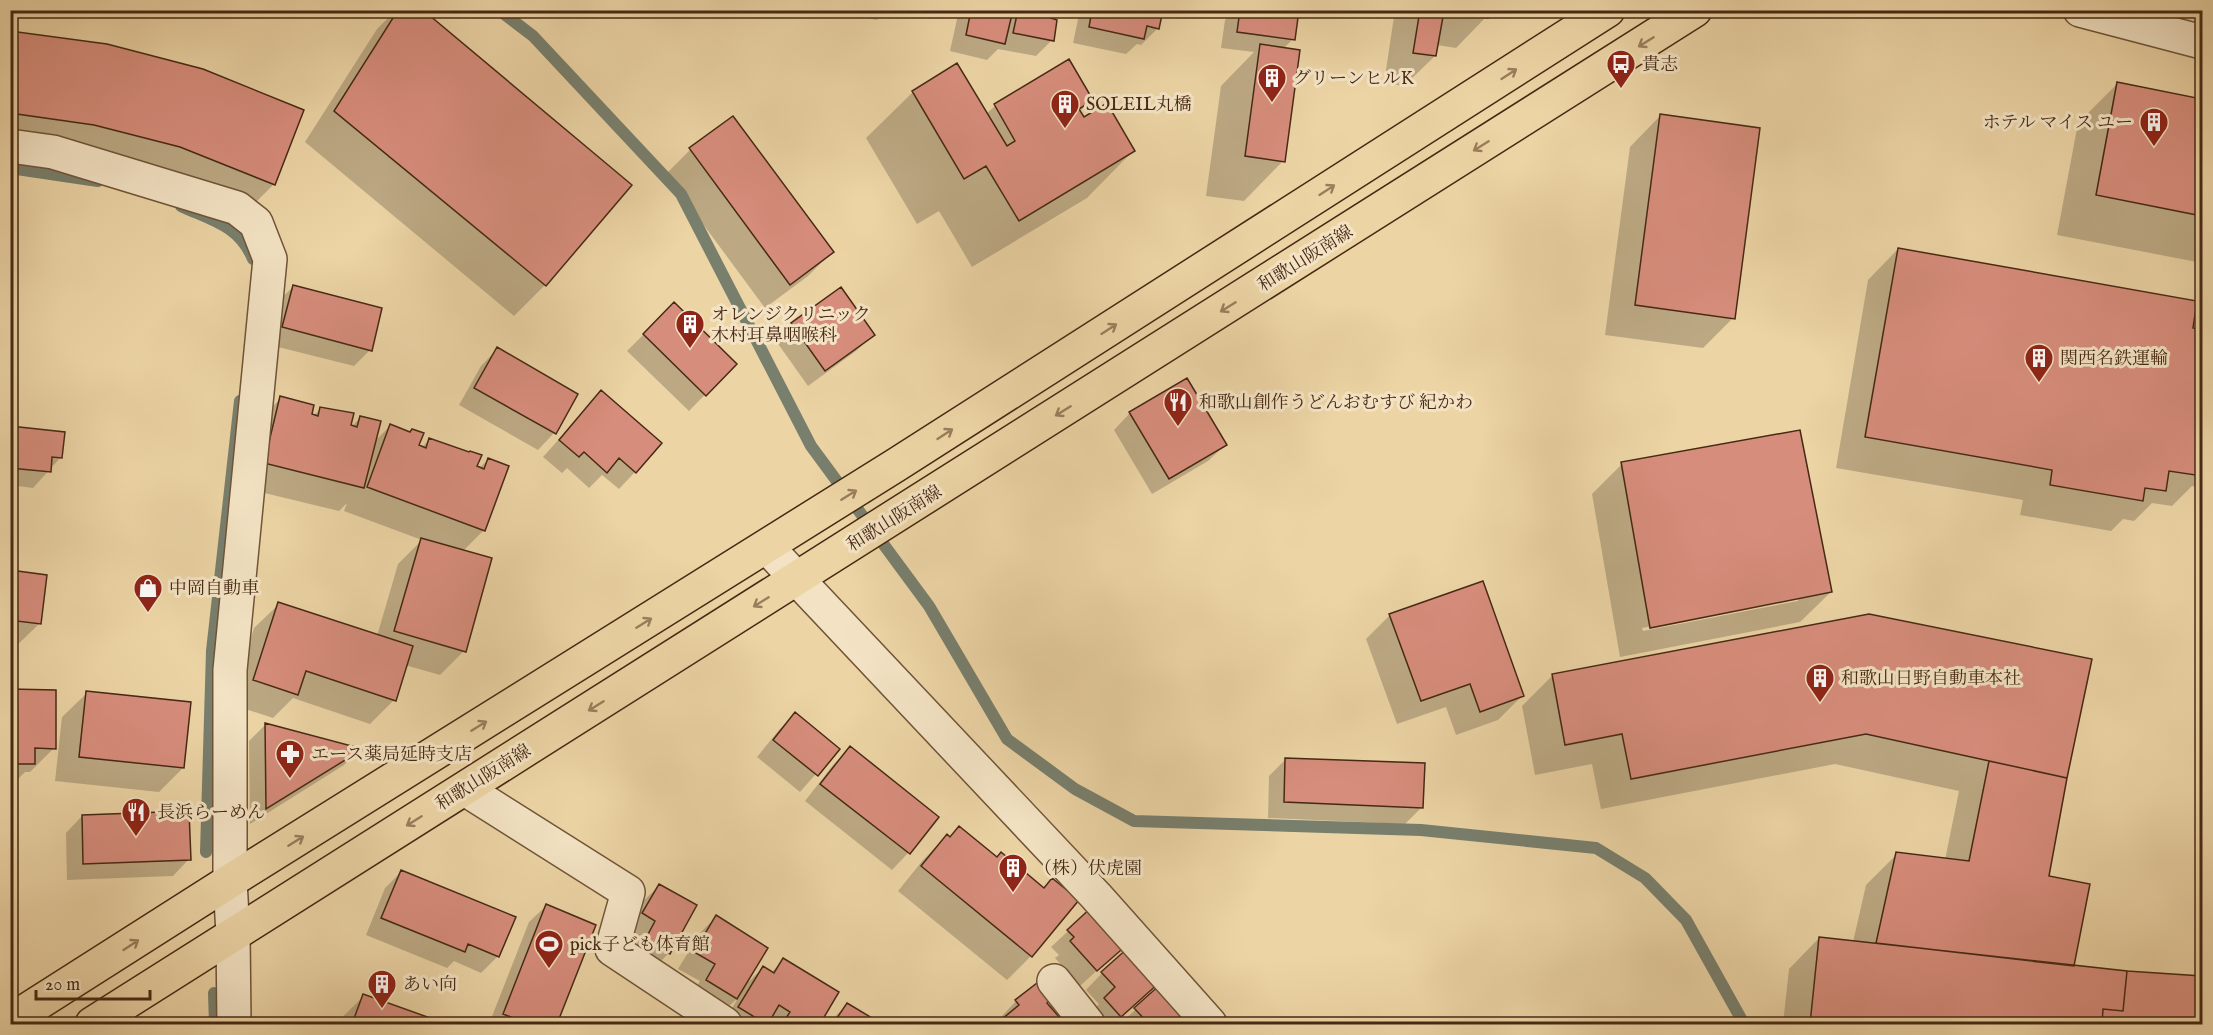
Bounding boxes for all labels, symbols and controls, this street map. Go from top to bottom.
one-way arrow [1638,36,1655,48]
bus stop icon: 貴志 [1605,48,1637,90]
place label: 貴志 [1642,54,1678,77]
building icon: グリーンヒルK [1256,62,1288,104]
one-way arrow [1500,67,1517,79]
place label: グリーンヒルK [1293,68,1415,91]
building icon: SOLEIL丸橋 [1049,88,1081,130]
place label: SOLEIL丸橋 [1086,94,1192,117]
building icon: ホテル マイス ユー [2138,106,2170,148]
place label: ホテル マイス ユー [1983,112,2133,135]
one-way arrow [1473,141,1490,153]
one-way arrow [1318,184,1335,196]
street label: 和歌山阪南線 [1254,221,1358,298]
one-way arrow [1220,301,1237,313]
place label: オレンジクリニック 木村耳鼻咽喉科 [711,304,871,348]
building icon: オレンジクリニック 木村耳鼻咽喉科 [674,308,706,350]
one-way arrow [1101,323,1117,335]
building icon: 関西名鉄運輸 [2023,342,2055,384]
place label: 関西名鉄運輸 [2060,348,2168,371]
restaurant icon: 和歌山創作うどんおむすび 紀かわ [1162,386,1194,428]
place label: 和歌山創作うどんおむすび 紀かわ [1199,392,1473,415]
one-way arrow [1055,406,1072,418]
one-way arrow [936,428,953,440]
street label: 和歌山阪南線 [843,481,947,558]
one-way arrow [840,488,857,500]
shop icon: 中岡自動車 [132,572,164,614]
place label: 中岡自動車 [169,578,259,601]
one-way arrow [754,596,770,608]
one-way arrow [635,617,652,629]
building icon: 和歌山日野自動車本社 [1804,662,1836,704]
place label: 和歌山日野自動車本社 [1841,668,2021,691]
one-way arrow [589,700,605,712]
one-way arrow [470,720,487,732]
pharmacy icon: エース薬局延時支店 [274,738,306,780]
street label: 和歌山阪南線 [432,740,536,817]
place label: エース薬局延時支店 [311,744,472,767]
restaurant icon: 長浜らーめん [120,796,152,838]
place label: 長浜らーめん [157,802,265,825]
one-way arrow [406,815,423,827]
one-way arrow [287,834,304,847]
building icon: （株）伏虎園 [997,852,1029,894]
place label: （株）伏虎園 [1034,858,1142,881]
sports icon: pick子ども体育館 [533,928,565,970]
place label: pick子ども体育館 [570,934,710,957]
one-way arrow [122,938,139,950]
scale bar [36,963,150,1001]
building icon: あい向 [366,968,398,1010]
text: 20 m [45,974,80,997]
place label: あい向 [403,974,457,997]

